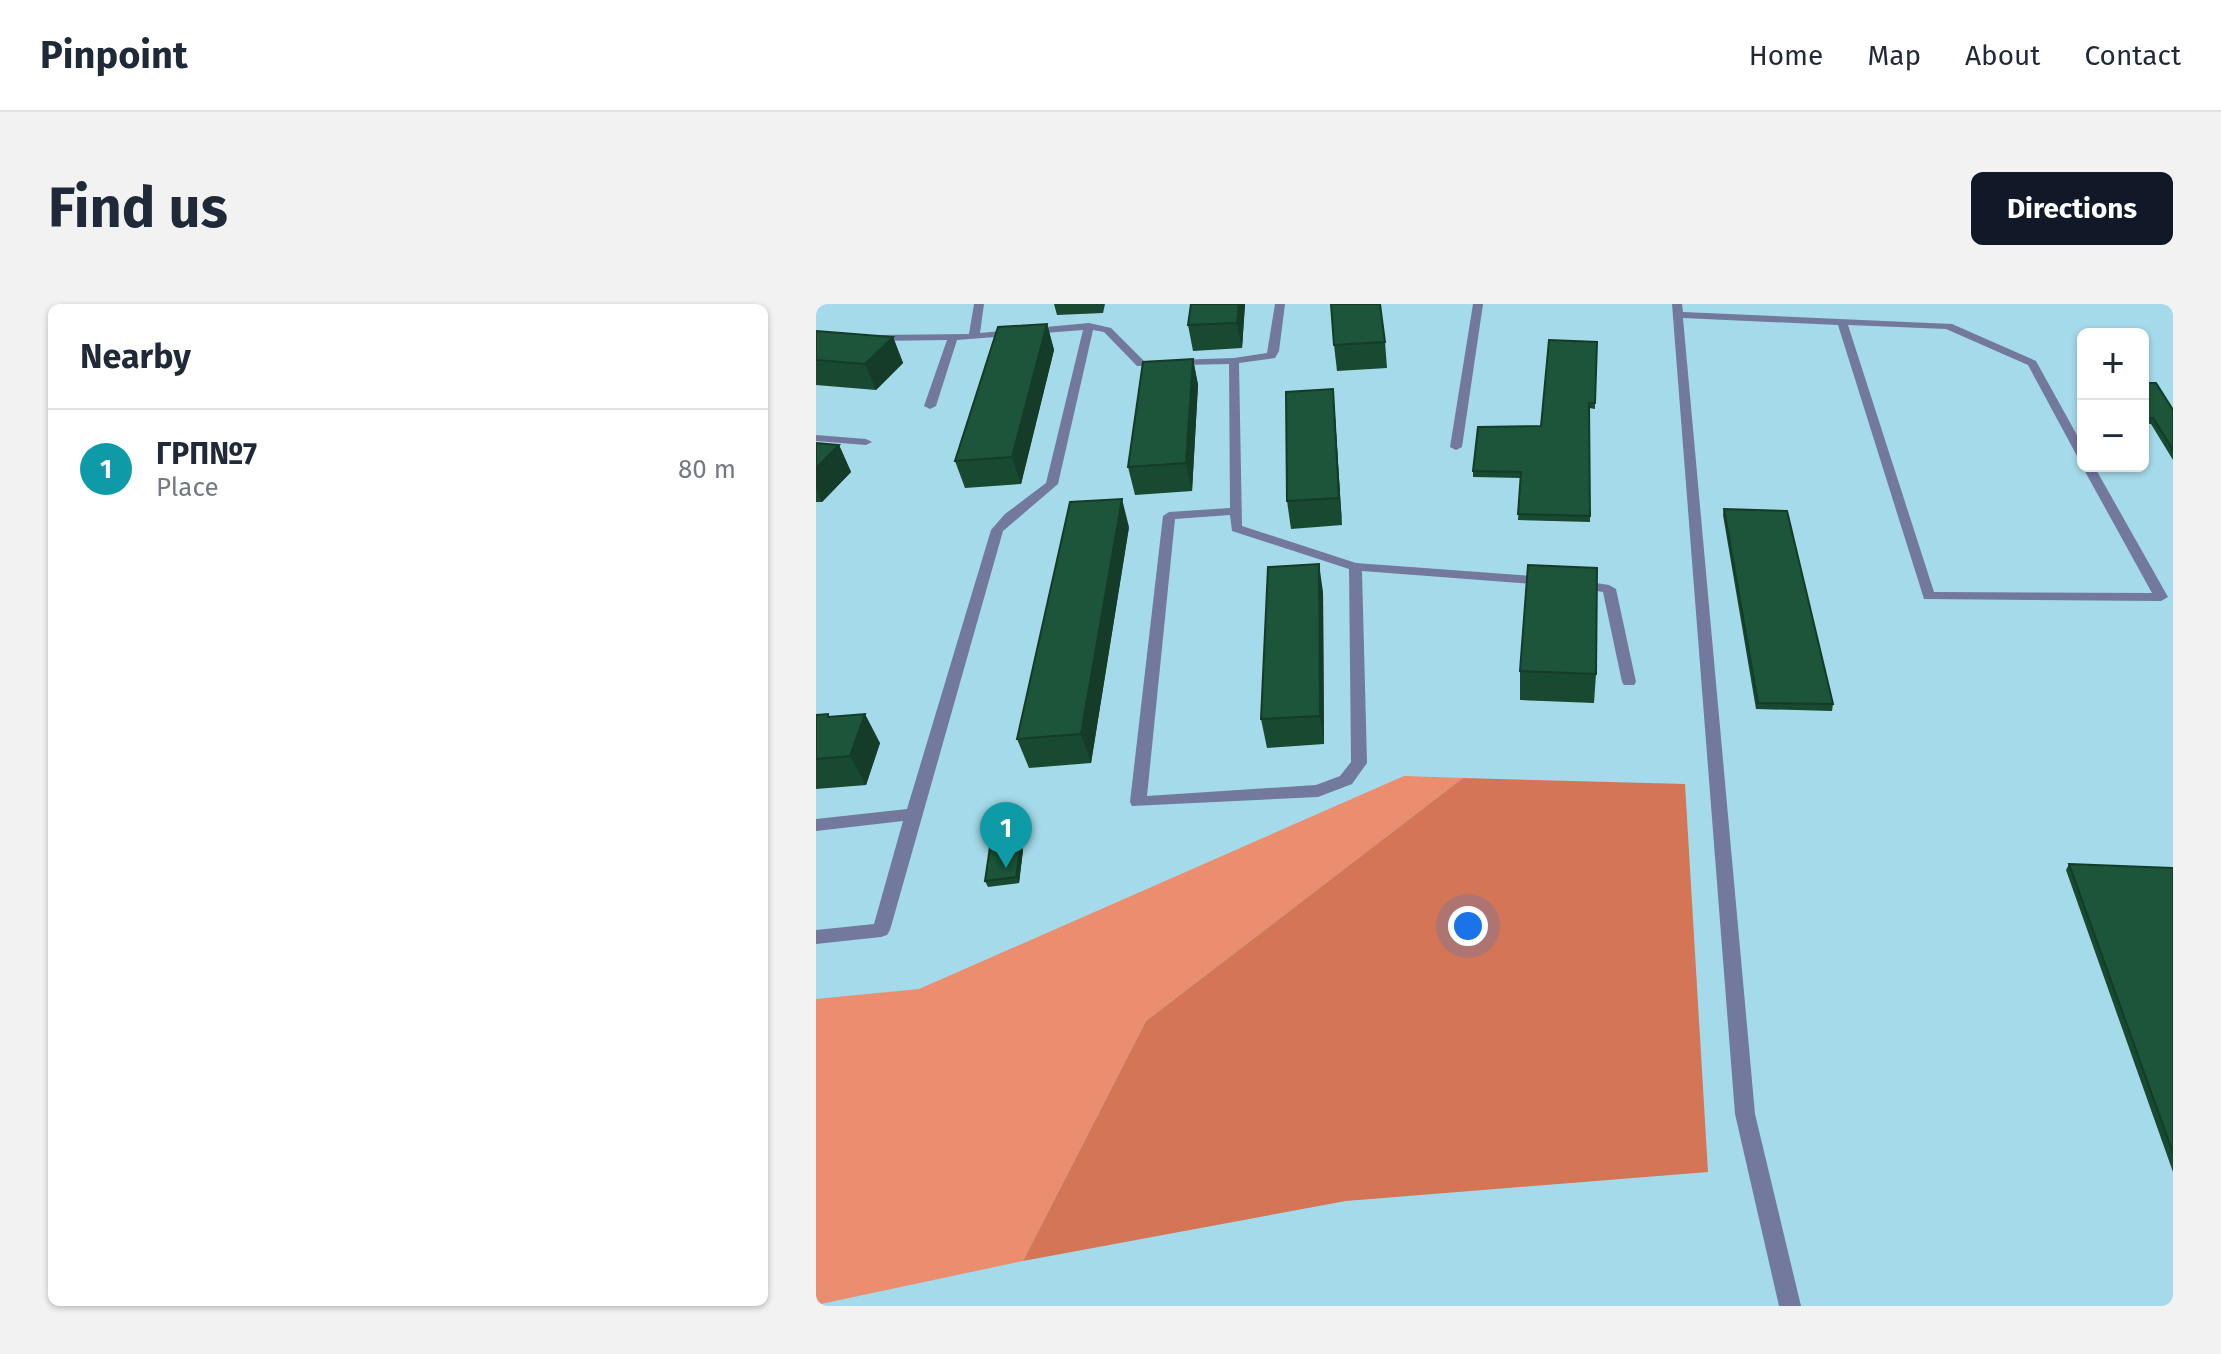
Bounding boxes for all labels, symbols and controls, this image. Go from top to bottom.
text: Pinpoint [40,32,188,78]
text: Home [1749,39,1823,72]
text: Map [1867,39,1921,72]
text: About [1965,39,2040,72]
text: Contact [2084,39,2181,72]
button: Directions [1971,172,2173,245]
text: Find us [48,175,228,242]
map controls [2077,328,2149,472]
button: + [2077,328,2149,400]
text: Nearby [80,336,191,377]
button: − [2077,400,2149,472]
text: ГРП№7 [156,436,257,472]
text: 1 [100,454,112,485]
text: 80 m [678,454,736,485]
text: Place [156,472,219,503]
pin: 1 [980,802,1032,868]
your location [1448,906,1488,946]

